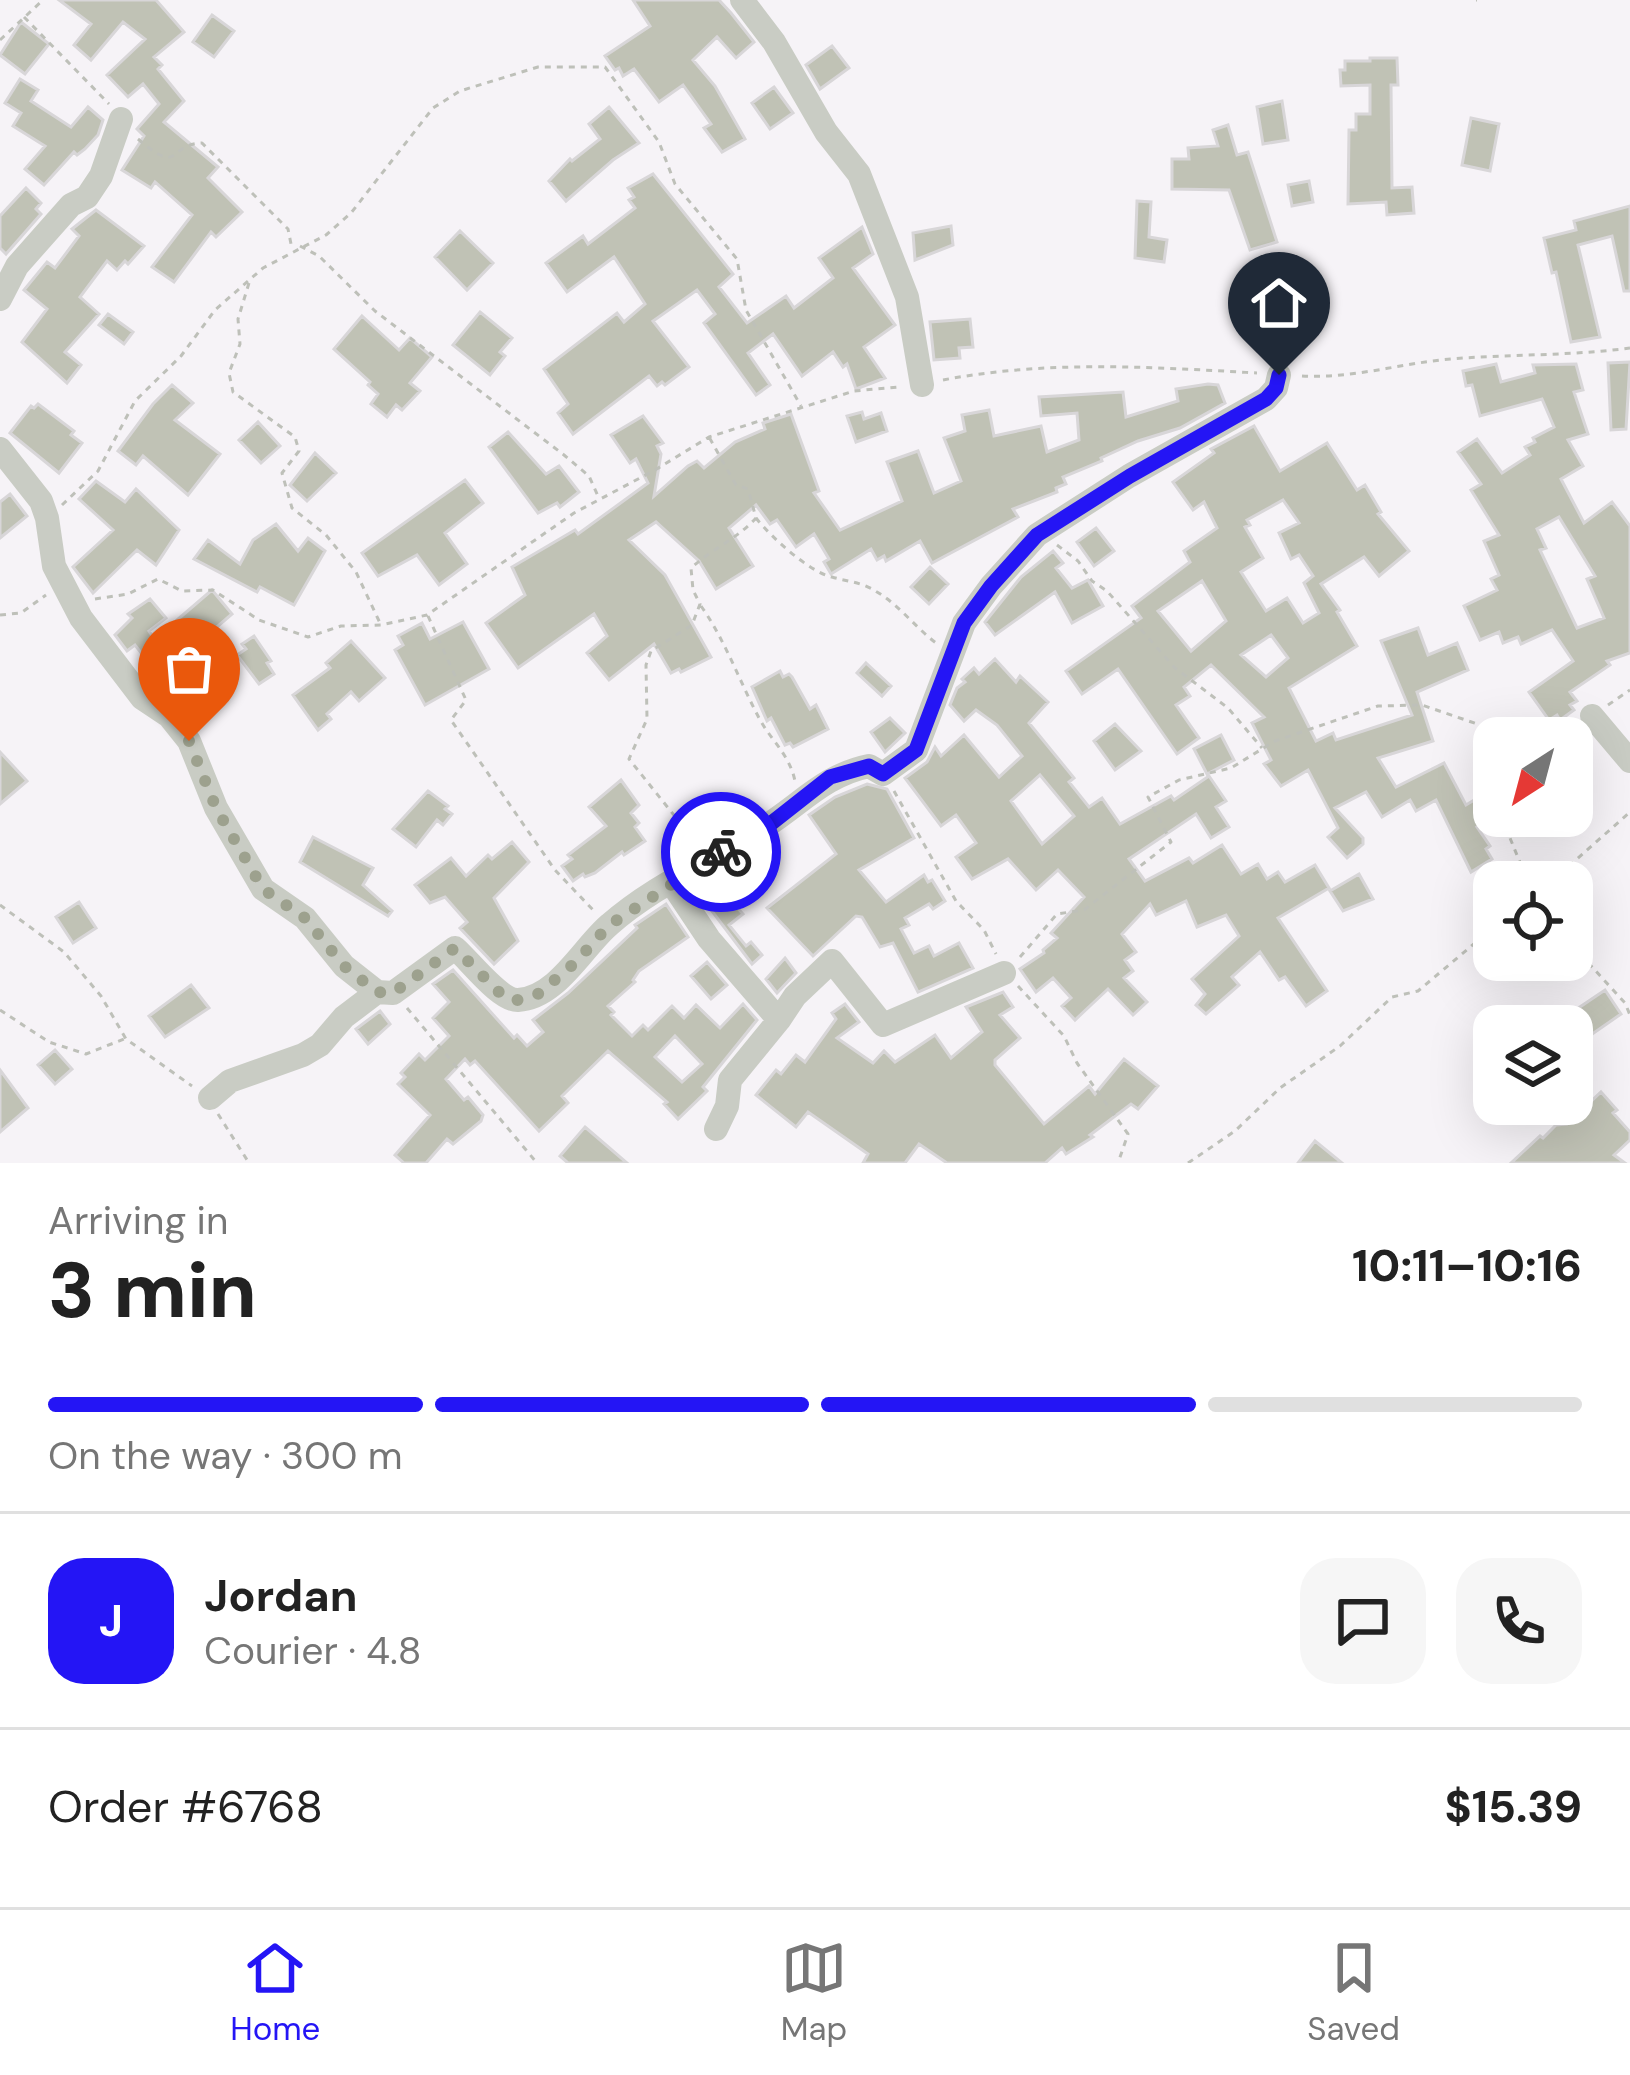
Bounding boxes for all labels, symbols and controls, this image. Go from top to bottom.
pin [1228,252,1330,375]
icon: home [1246,270,1312,336]
pin [138,618,240,741]
icon: bag [156,636,222,702]
north arrow [1473,717,1593,837]
map controls [1473,717,1593,1125]
courier [661,792,781,912]
icon: bike [688,819,754,885]
button: locate [1473,861,1593,981]
button: layers [1473,1005,1593,1125]
text: Arriving in [48,1195,228,1246]
text: 10:11–10:16 [1352,1236,1582,1295]
text: 3 min [48,1240,257,1341]
text: On the way · 300 m [48,1430,403,1481]
button: chat [1300,1558,1426,1684]
button: phone [1456,1558,1582,1684]
text: Jordan [204,1566,357,1625]
text: J [99,1591,123,1650]
text: Courier · 4.8 [204,1625,421,1676]
text: Order #6768 [48,1777,323,1836]
text: $15.39 [1444,1777,1582,1836]
tab: Home [230,1935,320,2050]
tab: Map [781,1935,847,2050]
tab: Saved [1307,1935,1400,2050]

